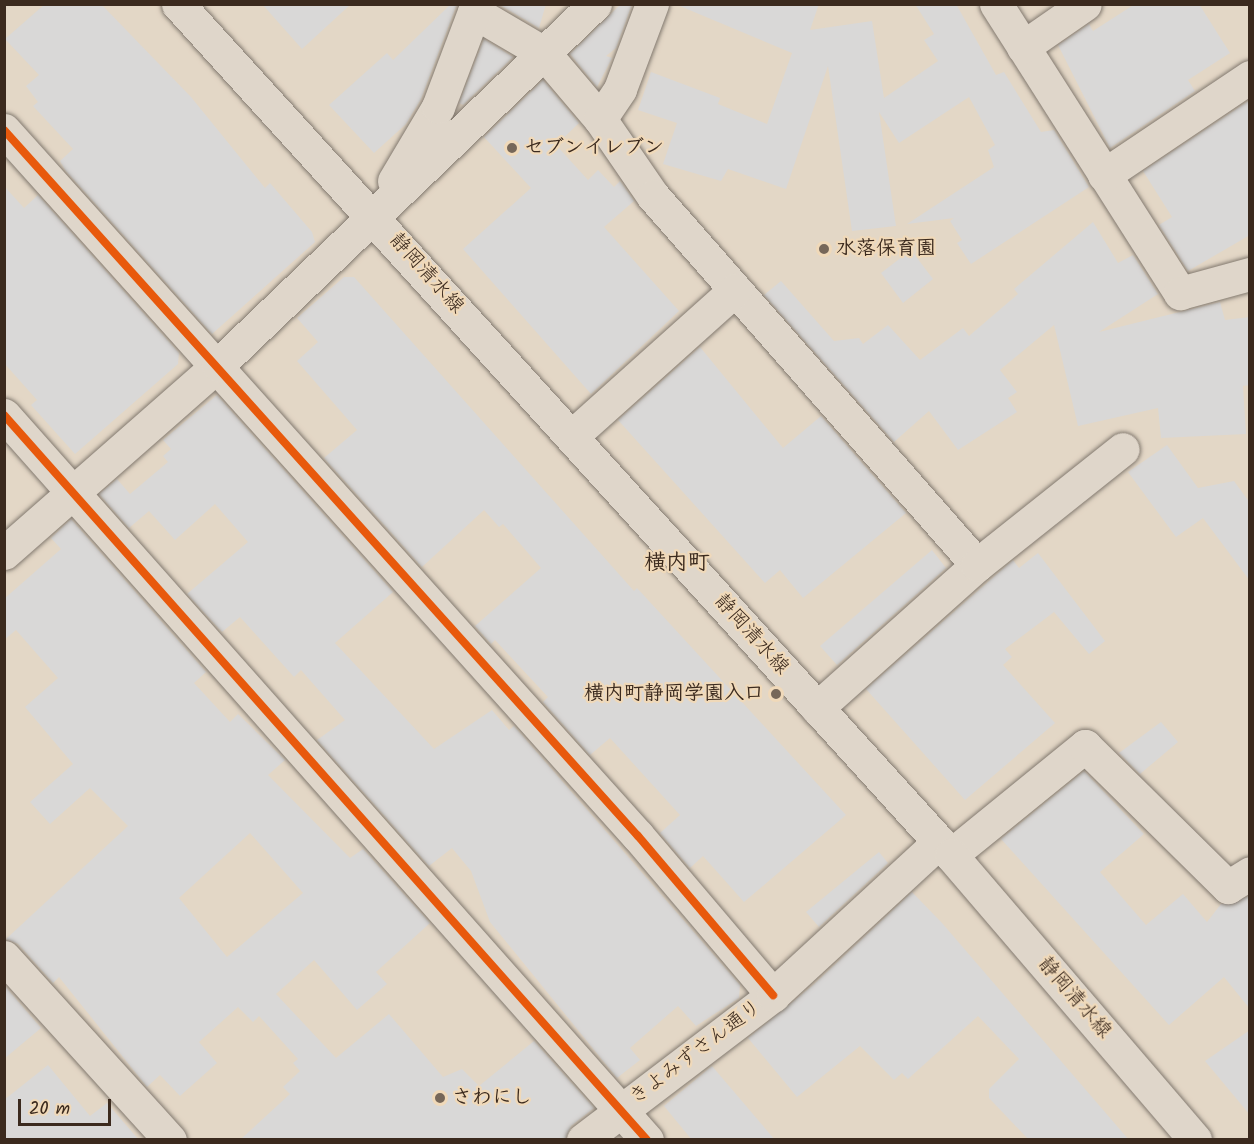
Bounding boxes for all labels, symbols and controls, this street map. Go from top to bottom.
place label: セブンイレブン [524,136,664,160]
marker: セブンイレブン [505,141,519,155]
street label: 静岡清水線 [384,229,468,319]
place label: 水落保育園 [836,237,936,261]
marker: 水落保育園 [817,242,831,256]
district label: 横内町 [644,551,710,577]
street label: 静岡清水線 [709,590,793,680]
place label: 横内町静岡学園入口 [584,682,764,706]
marker: 横内町静岡学園入口 [769,687,783,701]
street label: 静岡清水線 [1032,952,1116,1044]
street label: きよみずさん通り [625,995,767,1111]
place label: さわにし [452,1086,532,1110]
scale bar [21,1087,114,1125]
marker: さわにし [433,1091,447,1105]
text: 20 m [29,1095,70,1124]

